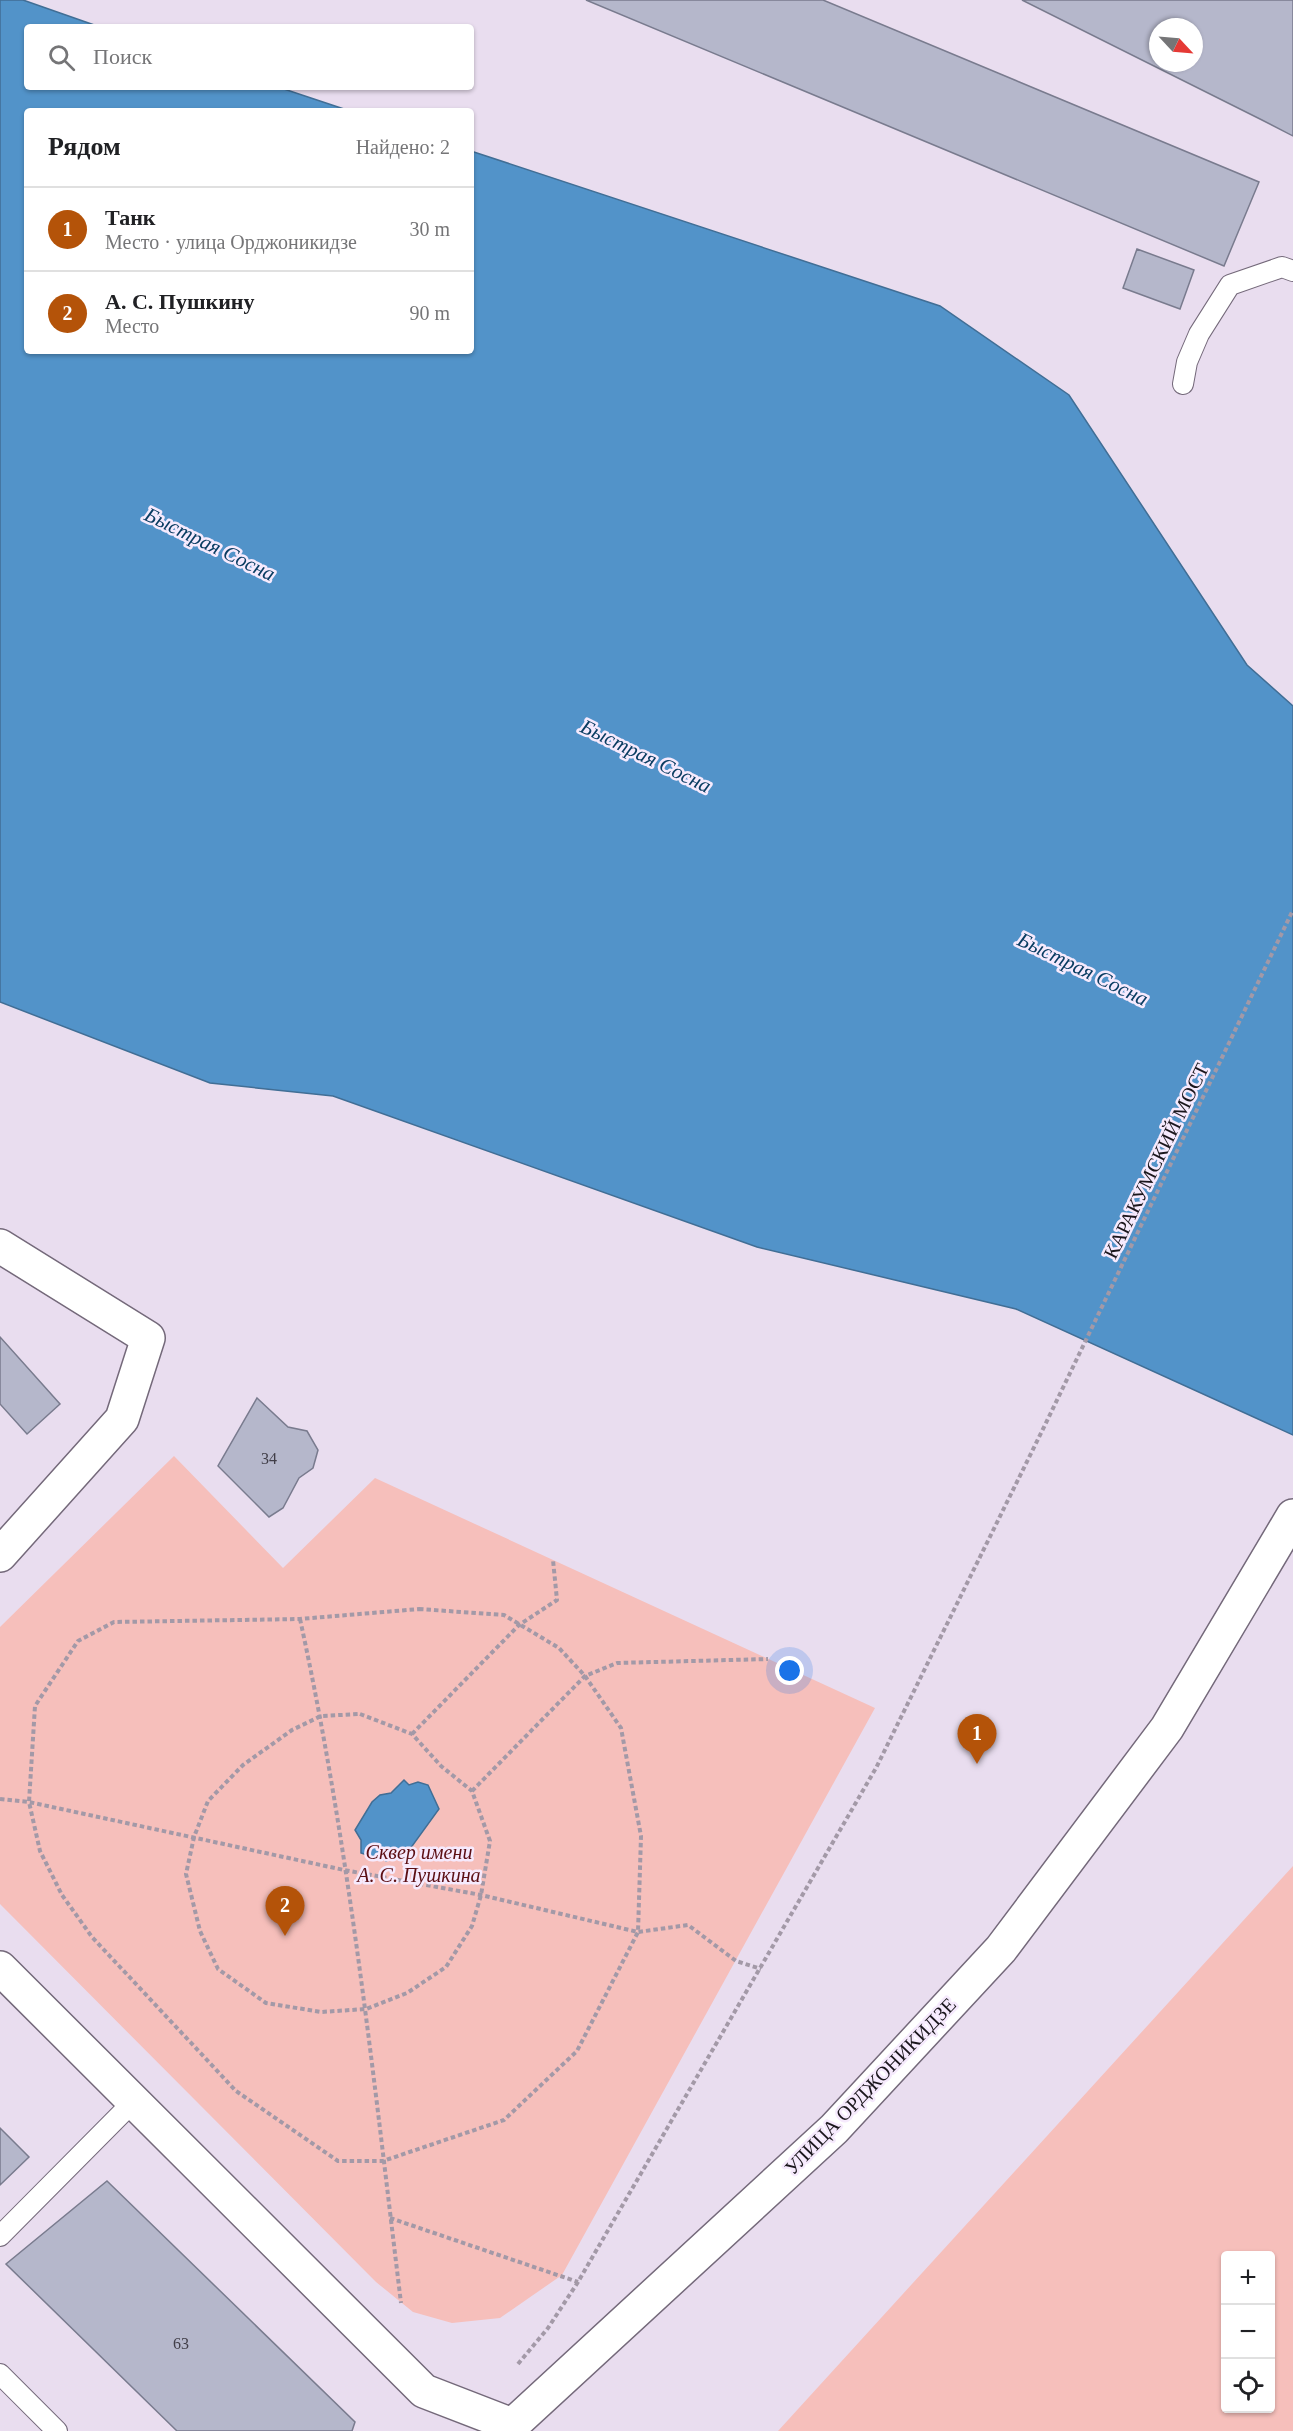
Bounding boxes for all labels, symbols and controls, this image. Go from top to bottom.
north arrow [1149,18,1203,72]
search box [24,24,474,90]
icon: search [45,41,78,74]
text: Поиск [93,44,152,69]
text: Рядом [48,132,121,161]
text: Найдено: 2 [356,136,450,158]
text: Танк [105,205,155,230]
text: 1 [63,218,73,240]
text: 30 m [409,218,450,240]
text: Место · улица Орджоникидзе [105,231,357,253]
text: А. С. Пушкину [105,289,255,314]
text: 2 [63,302,73,324]
text: 90 m [409,302,450,324]
text: Место [105,315,159,337]
water label: Быстрая Сосна [140,502,279,586]
water label: Быстрая Сосна [576,714,715,798]
water label: Быстрая Сосна [1013,927,1152,1011]
street label: КАРАКУМСКИЙ МОСТ [1099,1060,1213,1262]
house number: 34 [261,1450,277,1467]
your location [775,1656,804,1685]
pin: 1 [958,1714,996,1764]
park label: Сквер имени А. С. Пушкина [355,1841,481,1887]
pin: 2 [266,1886,304,1936]
street label: УЛИЦА ОРДЖОНИКИДЗЕ [780,1993,961,2179]
map controls [1221,2251,1275,2413]
button: + [1221,2251,1275,2305]
button: − [1221,2305,1275,2359]
house number: 63 [173,2335,189,2352]
button: locate [1221,2359,1275,2413]

